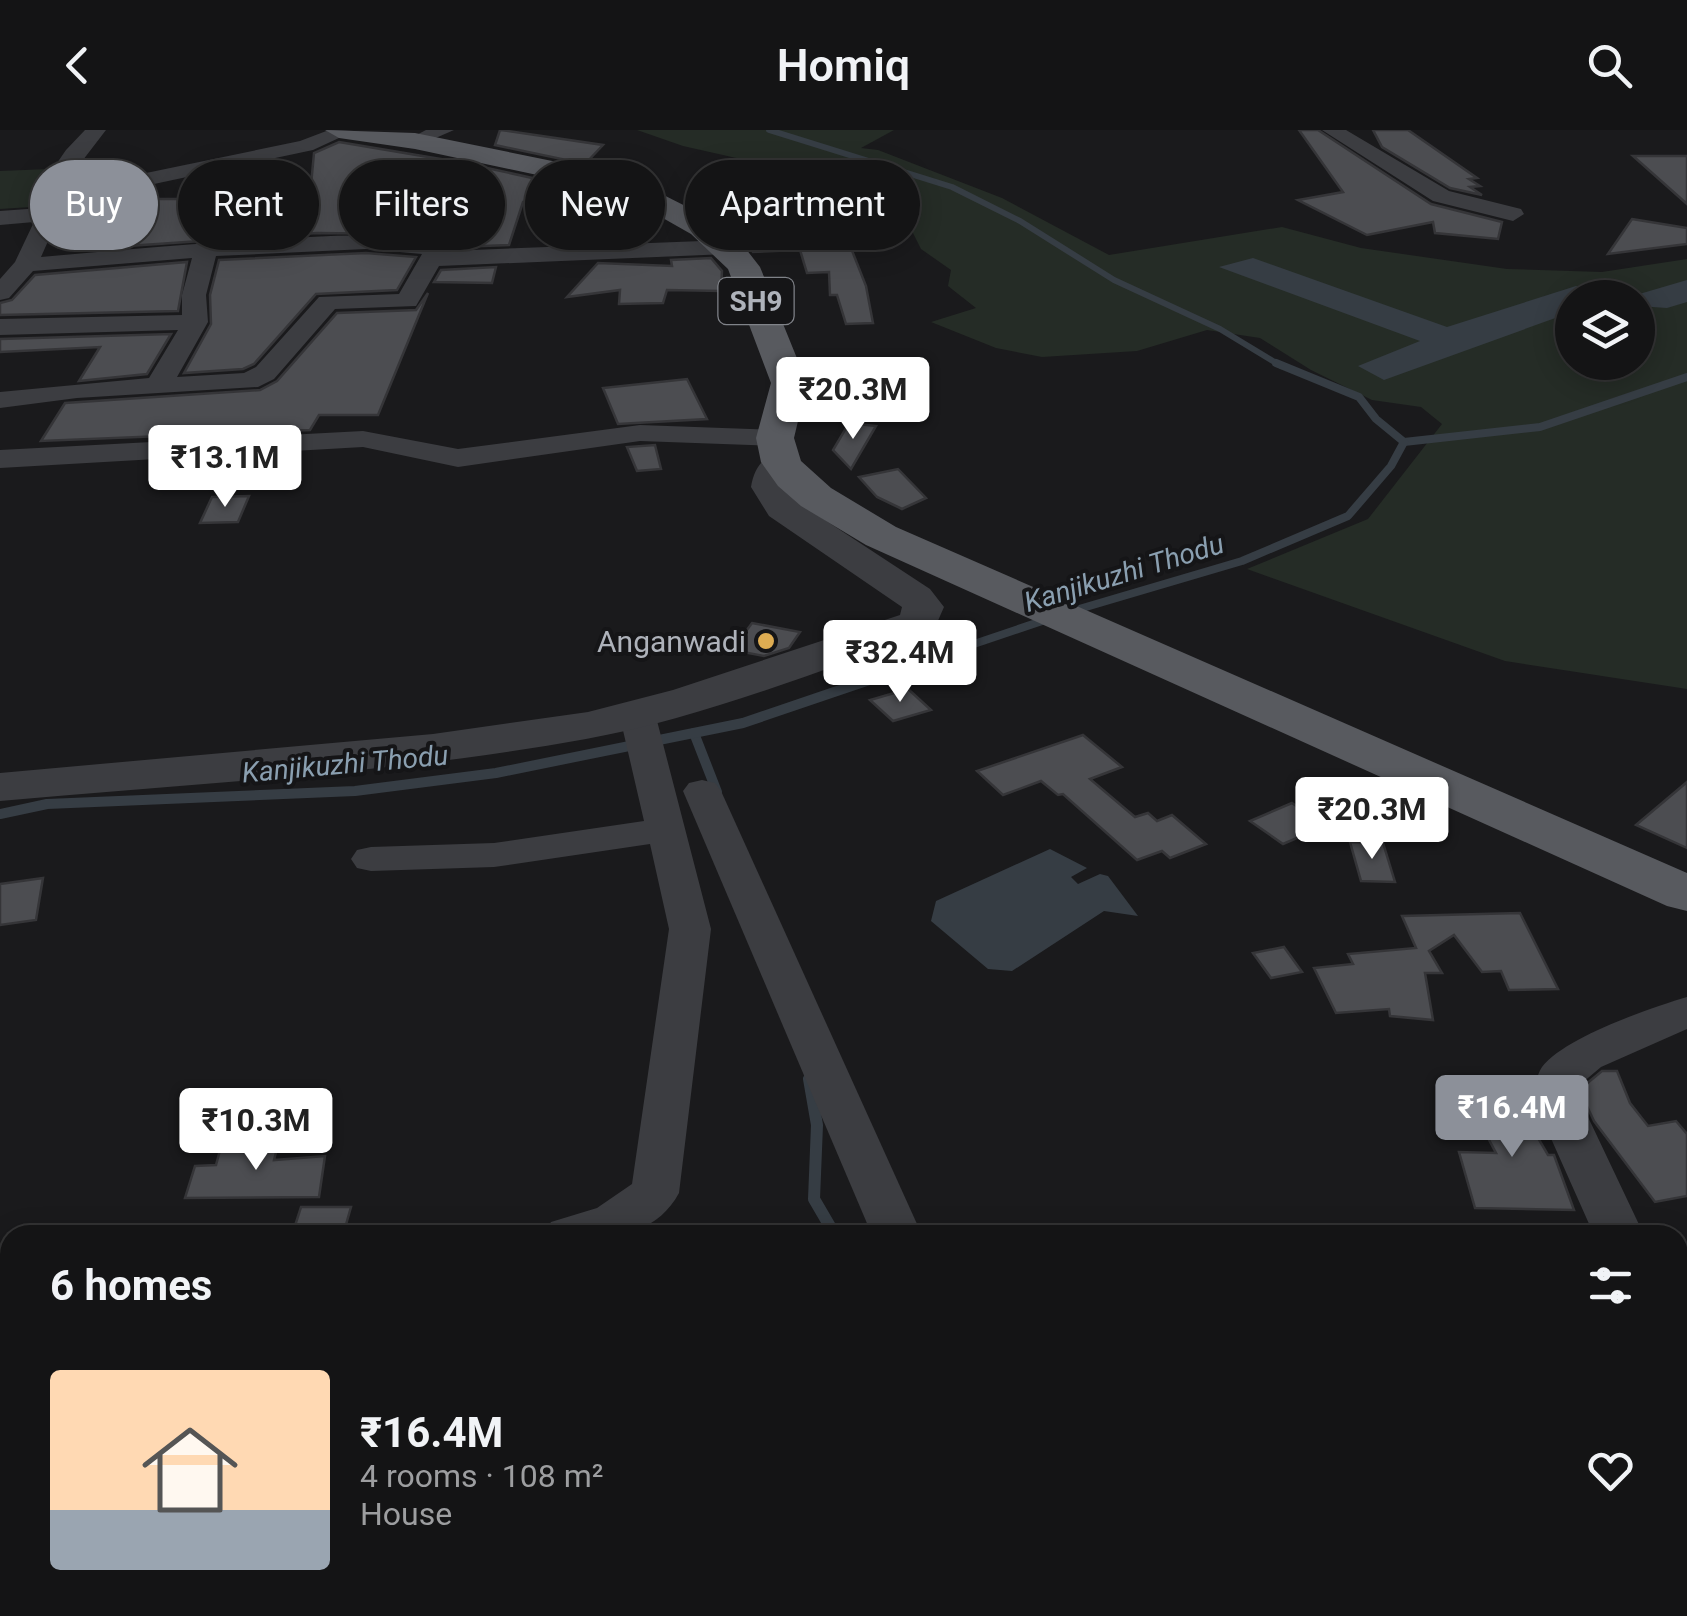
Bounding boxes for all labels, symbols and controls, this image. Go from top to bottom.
icon: back [50,38,105,93]
icon: search [1582,38,1637,93]
text: Homiq [777,39,910,92]
chip: Buy [30,160,158,250]
chip: Rent [178,160,319,250]
chip: Filters [339,160,505,250]
chip: New [525,160,665,250]
chip: Apartment [685,160,920,250]
road number: SH9 [718,278,794,324]
map controls [1555,280,1655,380]
button: layers [1555,280,1655,380]
pin: ₹20.3M [772,357,934,442]
text: ₹20.3M [798,370,908,408]
pin: ₹13.1M [144,425,306,510]
text: ₹13.1M [170,438,280,476]
water label: Kanjikuzhi Thodu [1020,527,1228,619]
pin: ₹32.4M [819,620,981,705]
place label: Anganwadi [597,624,746,659]
marker: Anganwadi [755,630,777,652]
text: ₹32.4M [845,633,955,671]
water label: Kanjikuzhi Thodu [240,739,450,789]
pin: ₹20.3M [1291,777,1453,862]
text: ₹20.3M [1317,790,1427,828]
pin: ₹16.4M [1431,1075,1593,1160]
pin: ₹10.3M [175,1088,337,1173]
text: ₹16.4M [1457,1088,1567,1126]
text: ₹10.3M [201,1101,311,1139]
icon: filters [1583,1258,1638,1313]
text: 6 homes [50,1261,212,1310]
text: ₹16.4M [360,1408,503,1457]
icon: home [130,1410,250,1530]
icon: heart [1583,1443,1638,1498]
text: 4 rooms · 108 m² [360,1457,603,1495]
text: House [360,1495,452,1533]

